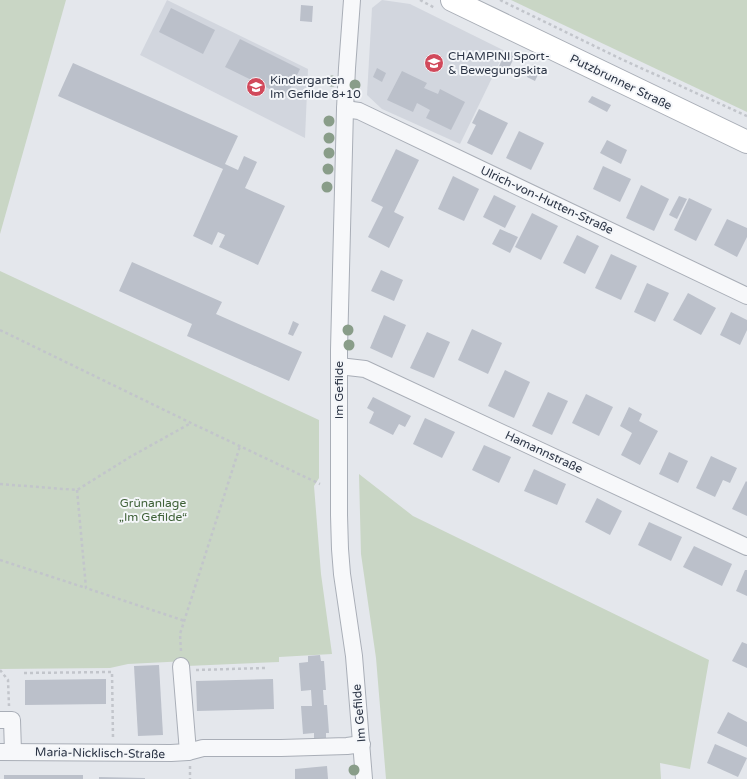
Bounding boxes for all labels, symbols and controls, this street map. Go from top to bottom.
place label: CHAMPINI Sport- & Bewegungskita [448,49,550,77]
street label: Putzbrunner Straße [568,51,674,113]
school or university icon: CHAMPINI Sport- & Bewegungskita [423,52,445,74]
place label: Kindergarten Im Gefilde 8+10 [270,73,361,101]
school or university icon: Kindergarten Im Gefilde 8+10 [245,76,267,98]
street label: Ulrich-von-Hutten-Straße [478,163,616,237]
street label: Im Gefilde [332,361,346,419]
street label: Hamannstraße [503,428,585,476]
park label: Grünanlage „Im Gefilde“ [119,496,187,524]
street label: Im Gefilde [349,683,369,743]
street label: Maria-Nicklisch-Straße [35,745,165,761]

